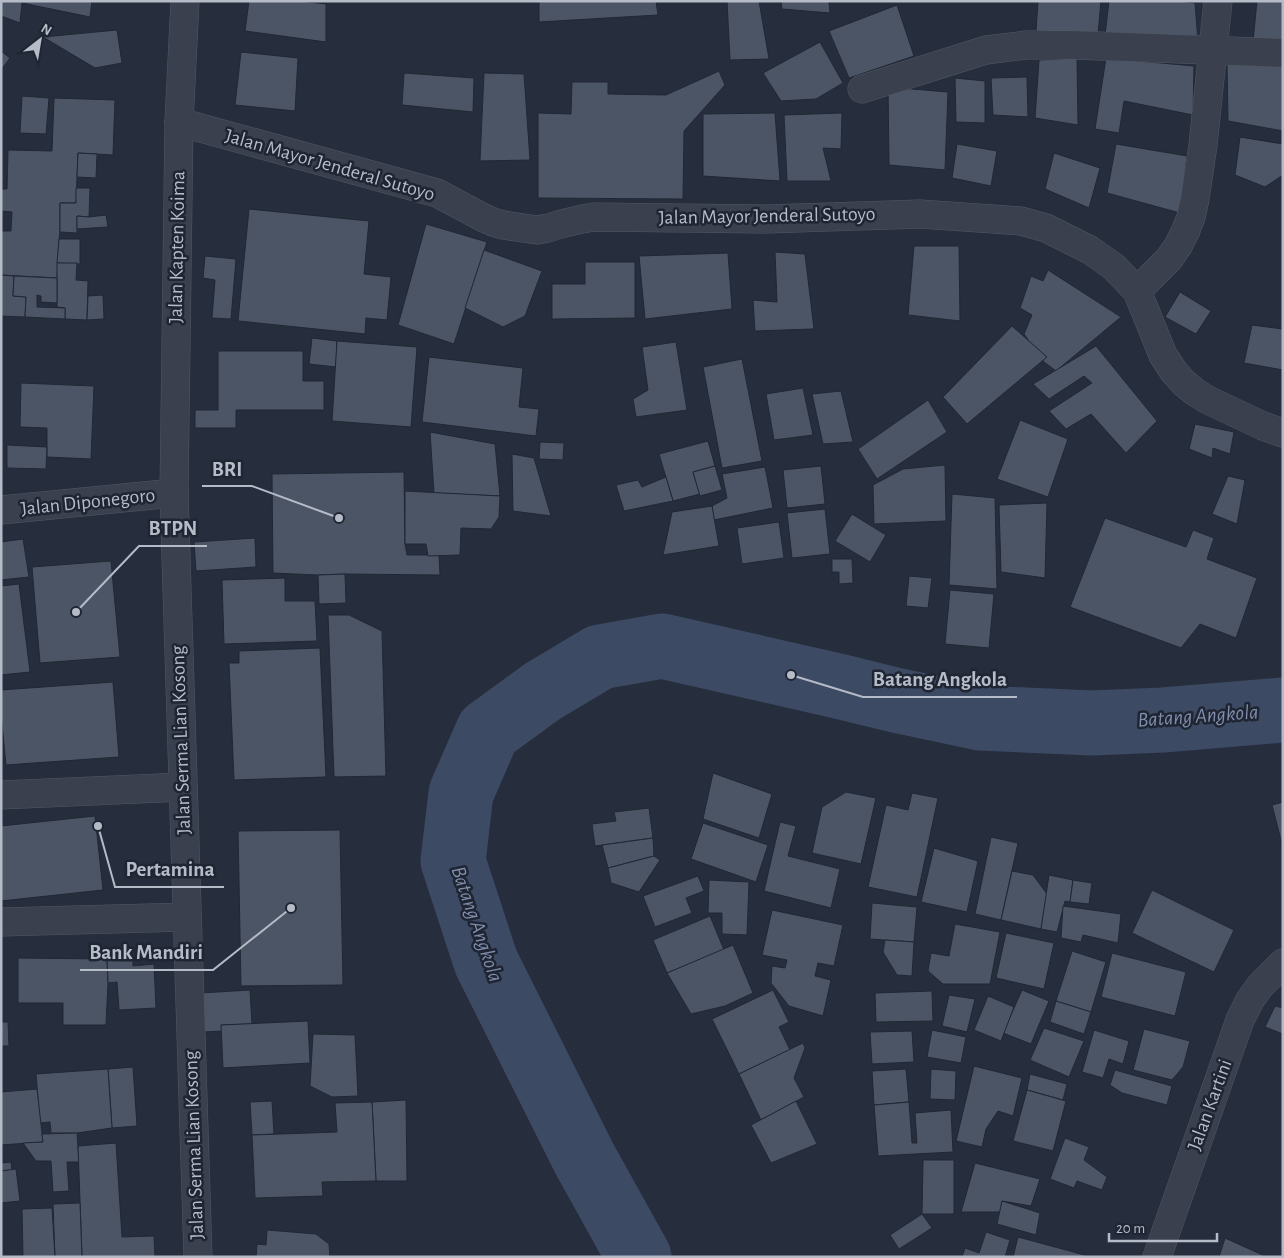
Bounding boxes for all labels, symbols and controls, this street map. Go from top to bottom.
north arrow [15,15,65,65]
text: N [38,21,54,38]
street label: Jalan Mayor Jenderal Sutoyo [223,125,437,205]
street label: Jalan Kapten Koima [166,171,188,323]
street label: Jalan Mayor Jenderal Sutoyo [658,204,876,228]
callout: BRI [202,450,252,486]
text: BRI [212,459,242,480]
street label: Jalan Diponegoro [20,485,156,519]
callout: BTPN [139,510,207,546]
text: BTPN [149,518,197,539]
street label: Jalan Serma Lian Kosong [168,645,194,835]
callout: Batang Angkola [863,661,1017,697]
text: Batang Angkola [873,669,1007,690]
water label: Batang Angkola [1137,701,1259,731]
callout: Pertamina [115,851,224,887]
text: Pertamina [126,859,214,880]
water label: Batang Angkola [447,863,507,985]
callout: Bank Mandiri [80,934,213,970]
text: Bank Mandiri [89,942,203,963]
street label: Jalan Serma Lian Kosong [181,1050,207,1240]
street label: Jalan Kartini [1184,1057,1236,1153]
scale bar [1109,1210,1216,1242]
text: 20 m [1116,1221,1145,1236]

